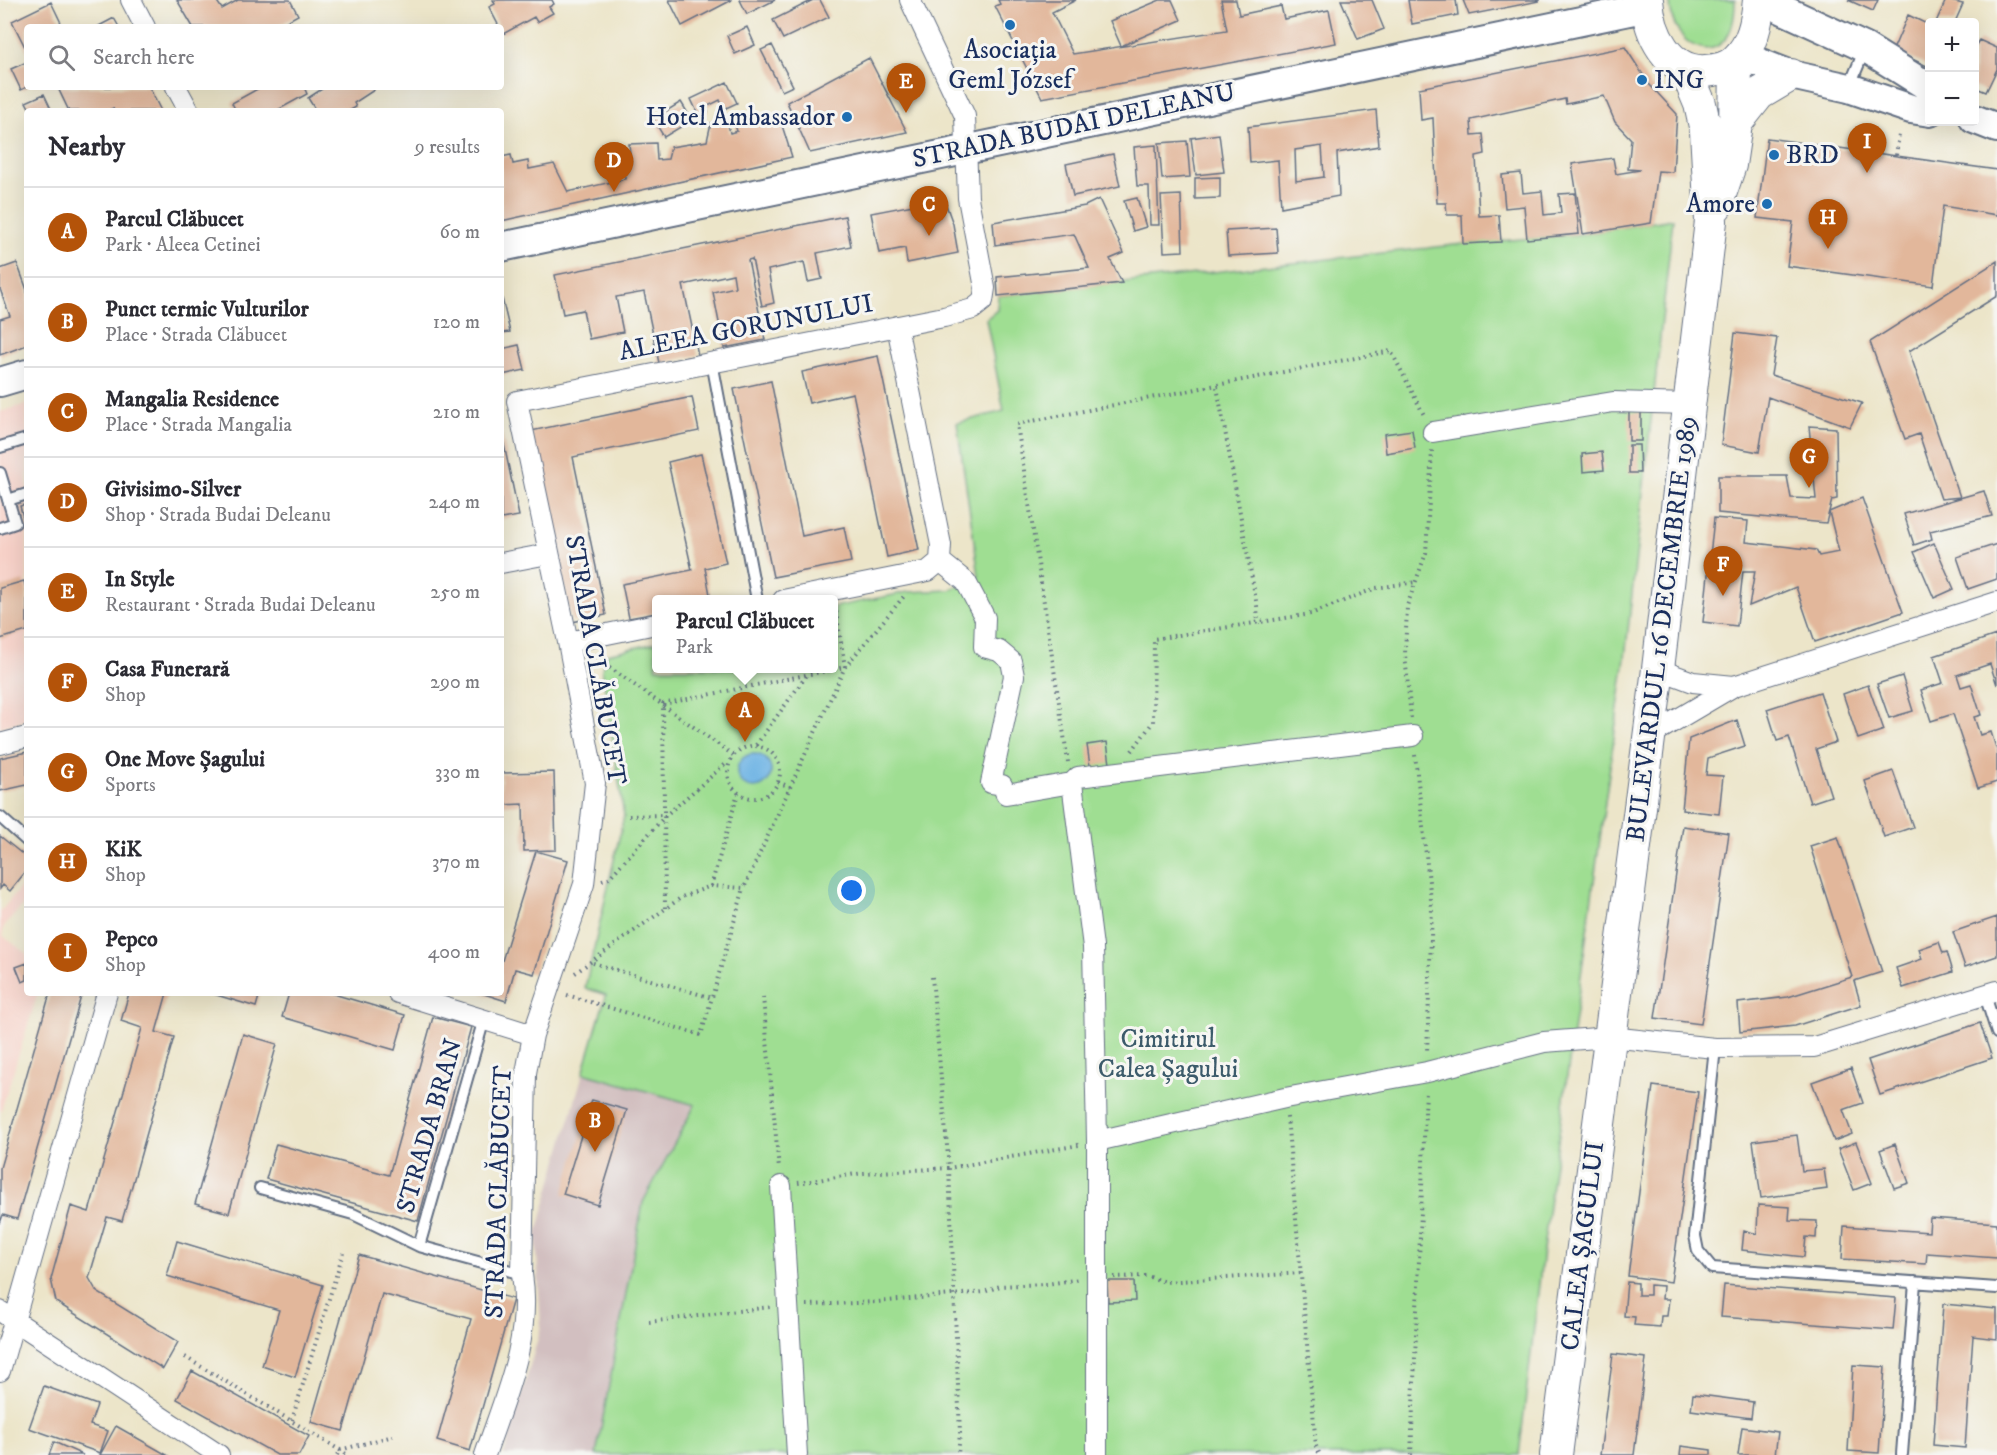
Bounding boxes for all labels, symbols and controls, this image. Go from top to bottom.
marker: Asociația Geml József [1003,18,1017,32]
map controls [1925,18,1979,126]
button: + [1925,18,1979,72]
search box [24,24,504,90]
place label: Asociația Geml József [948,34,1075,97]
icon: search [45,41,78,74]
text: Search here [93,44,195,71]
pin: E [886,63,926,113]
place label: ING [1654,64,1704,97]
button: − [1925,72,1979,126]
marker: ING [1635,73,1649,87]
street label: STRADA BUDAI DELEANU [909,76,1239,176]
place label: Hotel Ambassador [646,101,835,134]
marker: Hotel Ambassador [840,110,854,124]
pin: I [1848,124,1886,173]
text: Nearby [48,131,125,164]
text: 9 results [415,135,480,160]
place label: BRD [1786,139,1839,172]
pin: D [594,142,634,192]
marker: BRD [1767,148,1781,162]
pin: C [910,186,948,236]
place label: Amore [1686,188,1755,221]
marker: Amore [1760,197,1774,211]
pin: H [1808,200,1848,249]
text: Parcul Clăbucet [105,206,244,233]
text: A [61,220,74,245]
text: 60 m [440,220,480,245]
text: Park · Aleea Cetinei [105,233,261,258]
street label: ALEEA GORUNULUI [616,287,876,369]
text: Punct termic Vulturilor [105,296,309,323]
text: B [61,310,74,335]
text: 120 m [433,310,480,335]
text: Place · Strada Clăbucet [105,323,287,348]
text: Mangalia Residence [105,386,279,413]
text: C [61,400,74,425]
text: 210 m [433,400,480,425]
text: Place · Strada Mangalia [105,413,292,438]
street label: BULEVARDUL 16 DECEMBRIE 1989 [1620,414,1704,844]
pin: G [1790,438,1828,488]
text: Givisimo-Silver [105,476,241,503]
text: D [60,490,75,515]
text: 240 m [429,490,480,515]
text: Shop · Strada Budai Deleanu [105,503,331,528]
street label: STRADA CLĂBUCET [557,532,634,788]
pin: F [1704,546,1742,596]
text: In Style [105,566,175,593]
text: E [60,580,75,605]
text: 250 m [430,580,480,605]
text: Restaurant · Strada Budai Deleanu [105,593,376,618]
popup [652,595,838,673]
text: Parcul Clăbucet [676,608,814,635]
text: Park [676,635,713,660]
text: Casa Funerară [105,656,230,683]
text: F [61,670,74,695]
text: 290 m [430,670,480,695]
text: Shop [105,683,146,708]
pin: A [726,692,764,742]
text: One Move Șagului [105,746,265,773]
text: G [61,760,74,785]
text: 330 m [435,760,480,785]
text: Sports [105,773,156,798]
text: KiK [105,836,142,863]
text: H [59,850,76,875]
text: 370 m [432,850,480,875]
text: Shop [105,863,146,888]
your location [837,876,866,905]
text: Pepco [105,926,158,953]
text: I [63,940,72,965]
text: 400 m [428,940,480,965]
text: Shop [105,953,146,978]
park label: Cimitirul Calea Șagului [1098,1023,1238,1086]
street label: STRADA BRAN [389,1035,471,1217]
street label: STRADA CLĂBUCET [477,1065,520,1319]
pin: B [576,1102,614,1152]
street label: CALEA ȘAGULUI [1554,1139,1612,1353]

